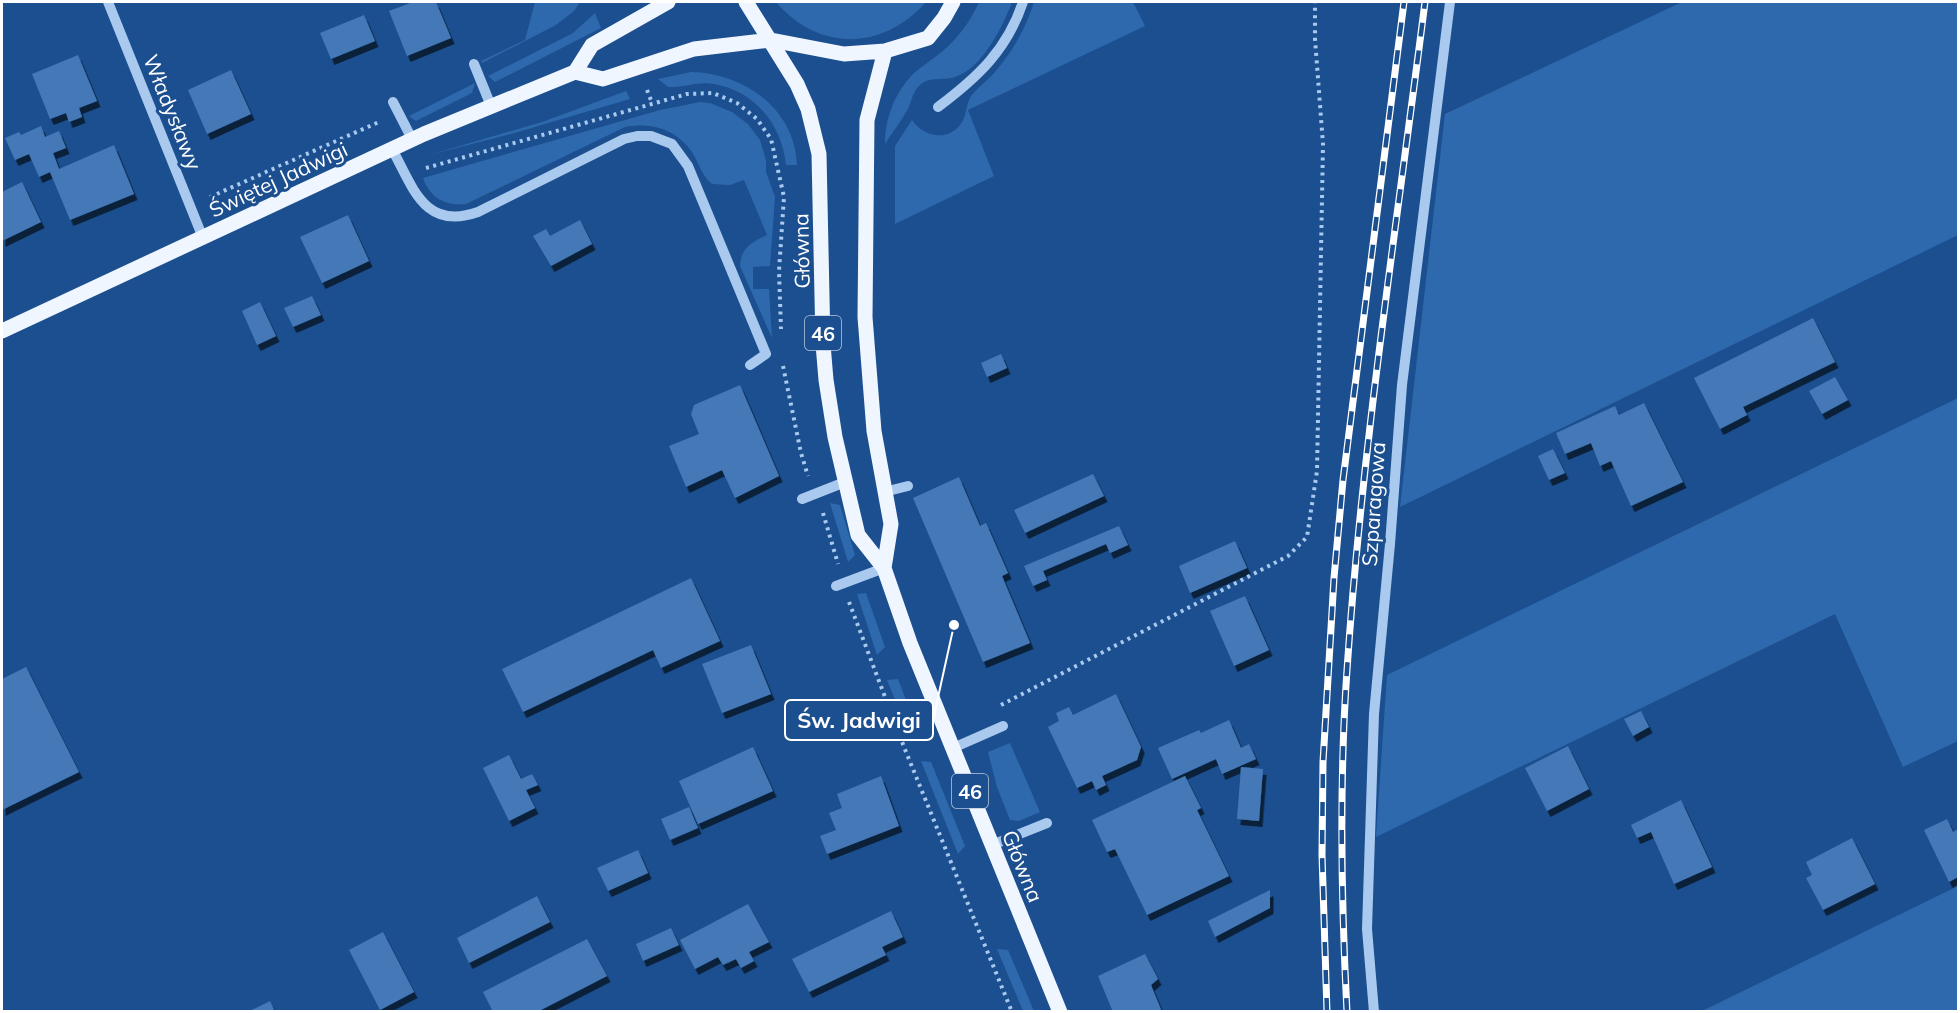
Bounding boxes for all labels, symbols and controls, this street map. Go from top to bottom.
street label: Władysławy [138,51,208,173]
street label: Świętej Jadwigi [205,136,351,222]
street label: Główna [787,213,815,289]
road number: 46 [805,316,841,350]
street label: Szparagowa [1356,441,1390,567]
callout: Św. Jadwigi [785,700,933,740]
text: Św. Jadwigi [797,706,921,734]
road number: 46 [952,774,988,808]
street label: Główna [997,826,1049,906]

